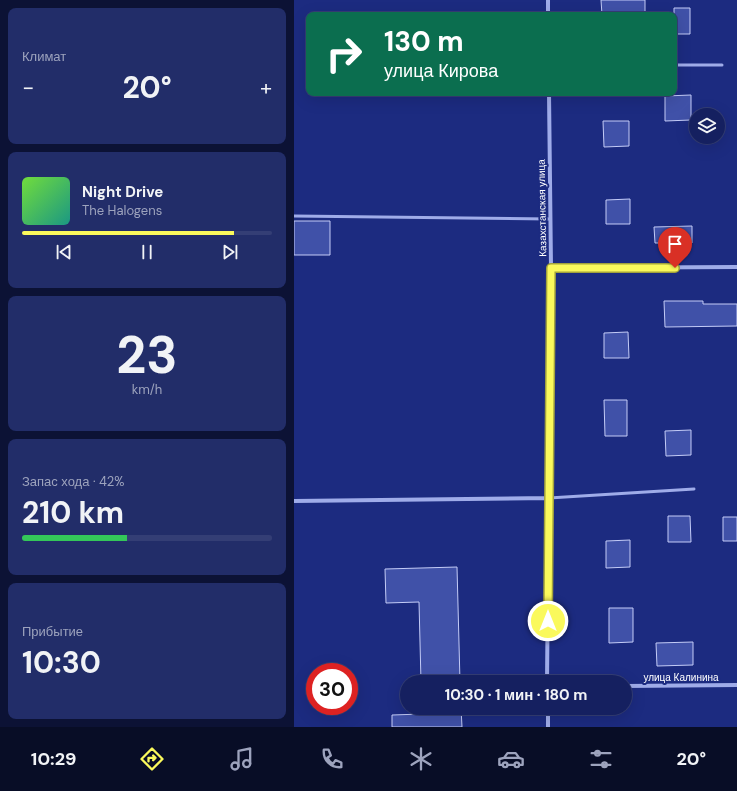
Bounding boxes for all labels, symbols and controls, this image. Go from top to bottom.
text: 130 m [384,23,464,60]
icon: right [318,28,370,80]
text: Климат [22,48,66,65]
text: улица Кирова [384,59,498,83]
text: 20° [122,68,172,107]
text: − [22,73,34,102]
text: + [260,73,272,102]
map controls [689,108,725,144]
button: layers [689,108,725,144]
street label: Казахстанская улица [535,159,549,257]
text: Night Drive [82,182,163,202]
text: The Halogens [82,202,162,219]
pin [658,227,692,268]
icon: arrive [664,233,686,255]
icon: previous [53,241,75,263]
icon: pause [136,241,158,263]
icon: next [219,241,241,263]
text: 23 [116,321,178,389]
text: km/h [132,381,162,398]
text: Запас хода · 42% [22,473,125,490]
text: 210 km [22,493,124,532]
position arrow [527,600,569,642]
text: Прибытие [22,623,83,640]
text: 10:30 [22,643,101,682]
speed limit sign: 30 [306,663,358,715]
street label: улица Калинина [643,671,719,684]
text: 10:30 · 1 мин · 180 m [445,685,587,705]
icon: directions [138,745,166,773]
icon: music [228,745,256,773]
icon: phone [318,745,346,773]
icon: climate [407,745,435,773]
icon: car [497,745,525,773]
icon: filters [587,745,615,773]
text: 10:29 [31,747,76,771]
text: 20° [677,747,706,771]

